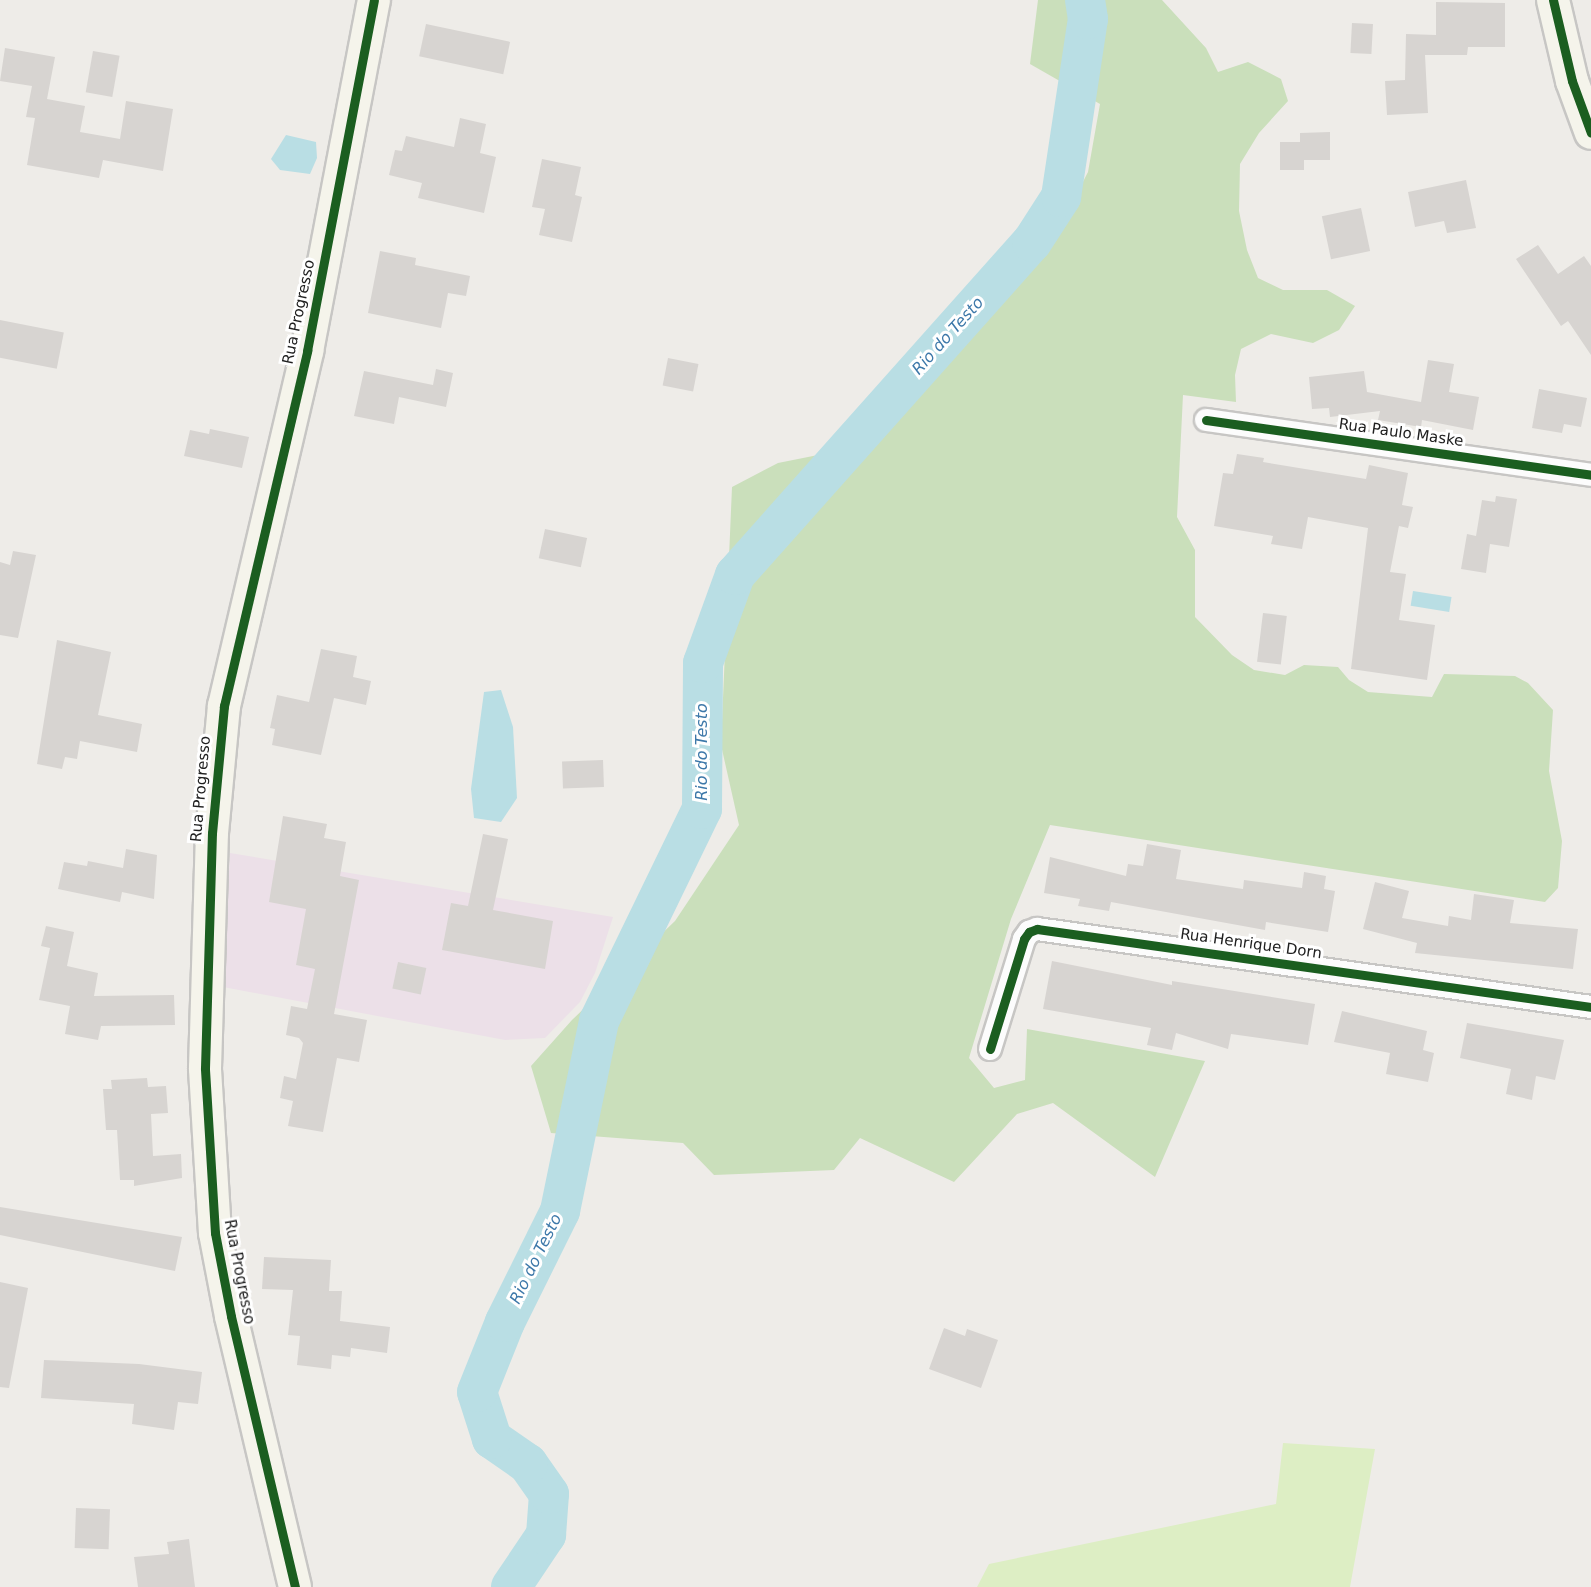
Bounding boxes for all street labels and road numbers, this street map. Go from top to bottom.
street label: Rua Progresso [279,258,319,366]
street label: Rua Paulo Maske [1337,415,1465,451]
street label: Rua Progresso [187,735,215,843]
street label: Rua Henrique Dorn [1179,925,1323,963]
street label: Rua Progresso [220,1218,258,1326]

